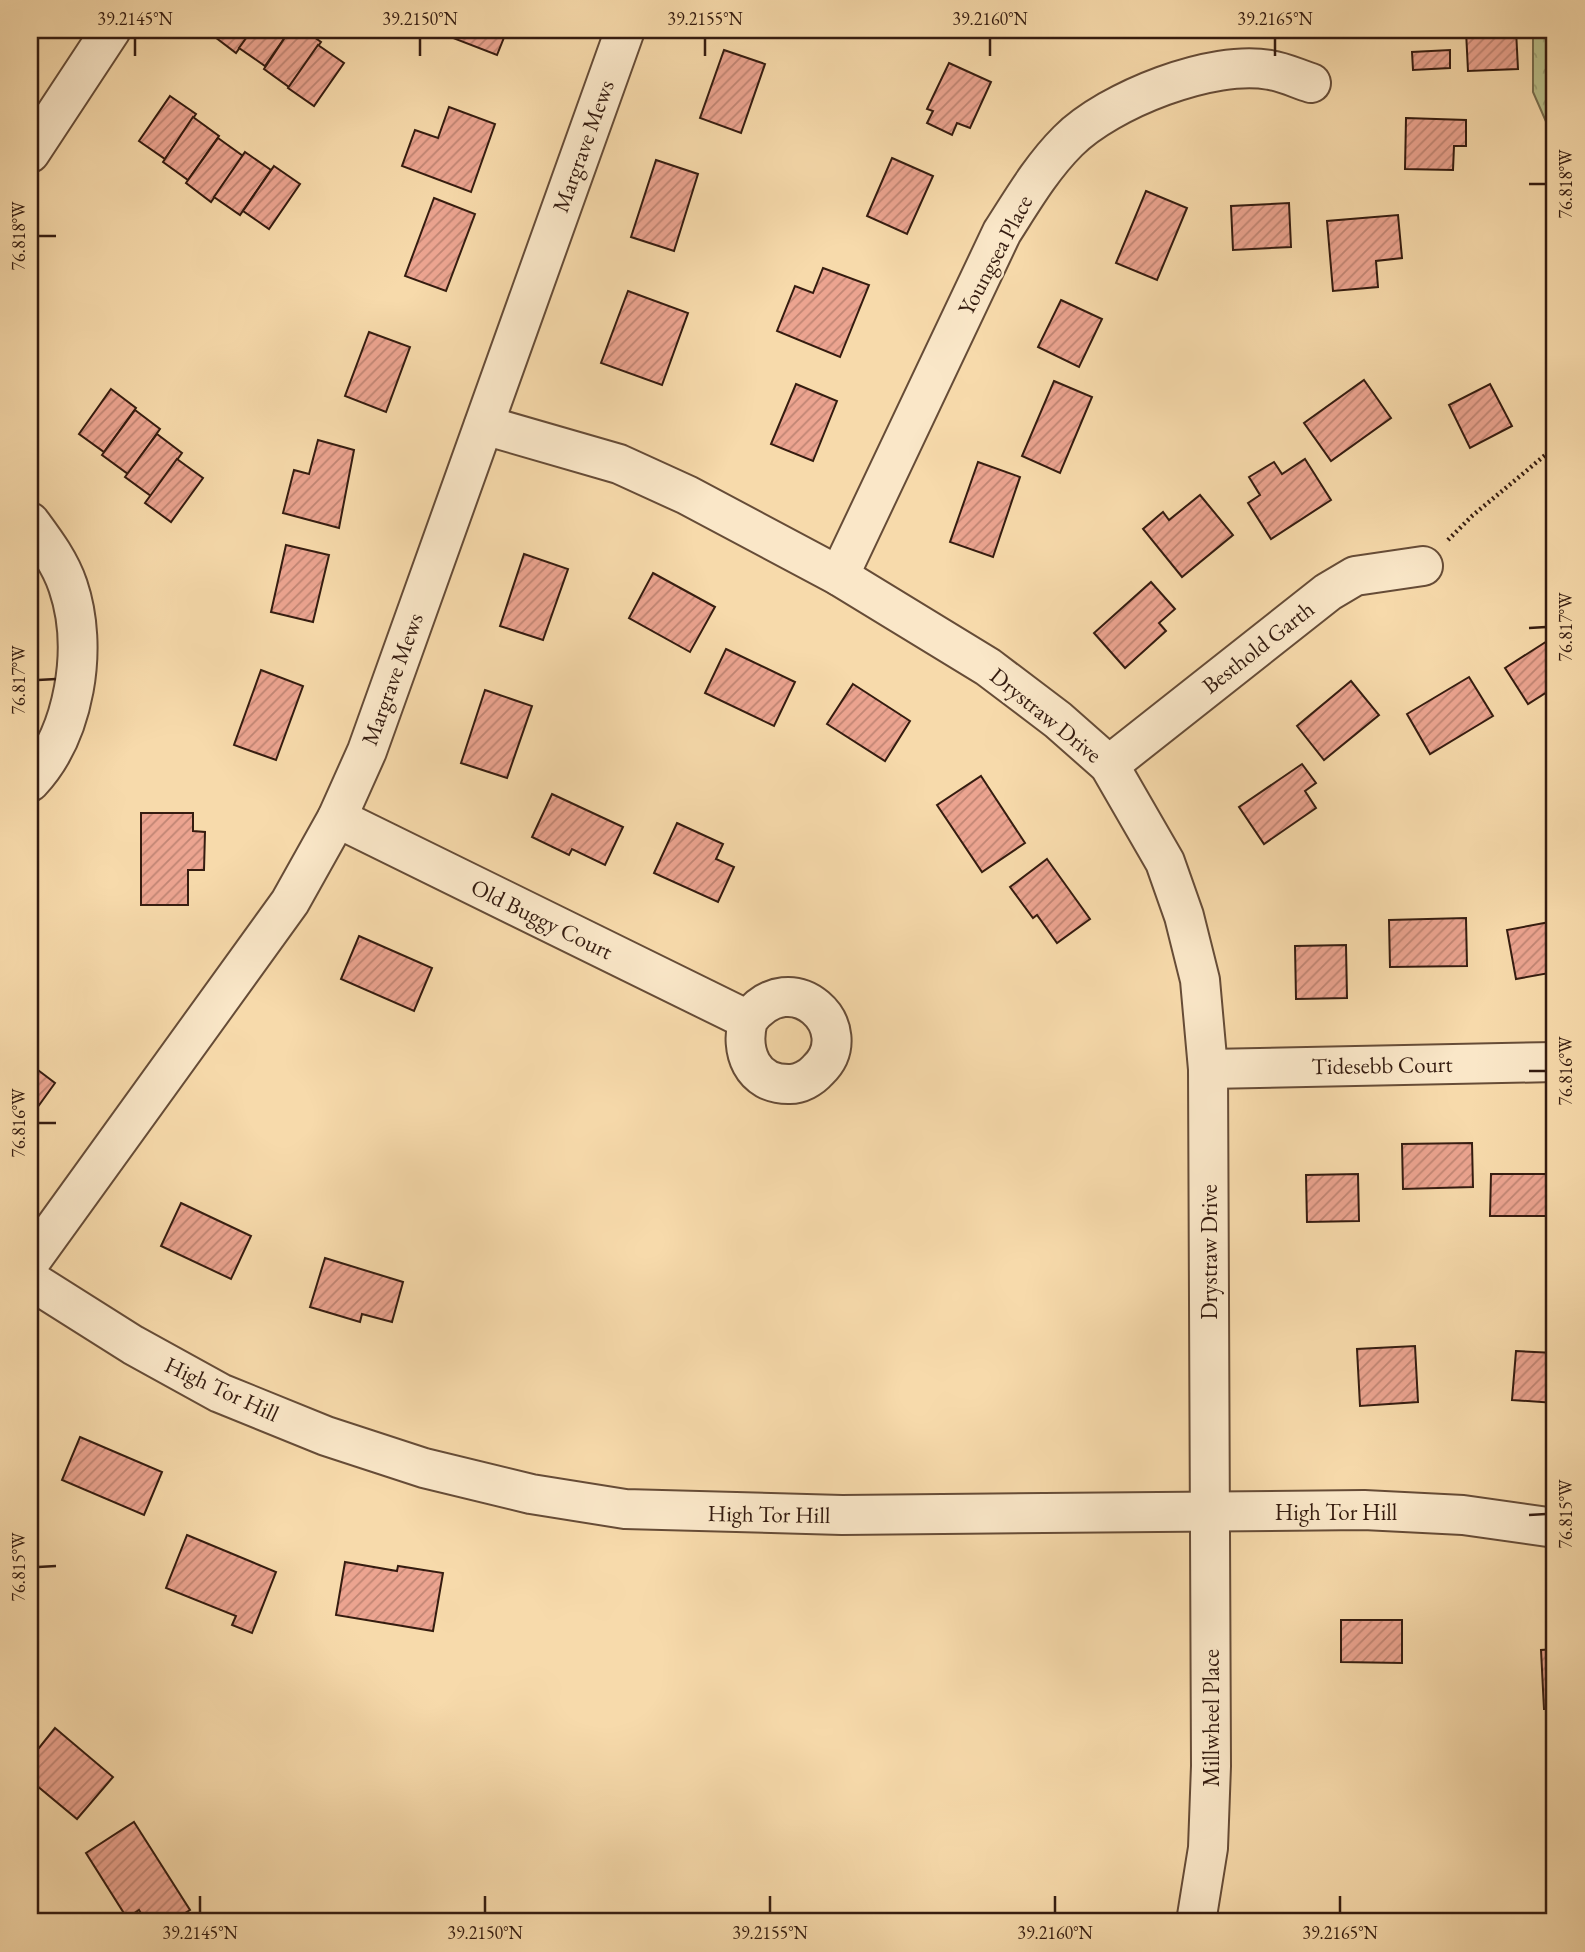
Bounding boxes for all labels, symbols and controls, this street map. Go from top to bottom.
text: 39.2145°N [97,7,173,30]
text: 39.2150°N [382,7,458,30]
text: 39.2155°N [667,7,743,30]
text: 39.2160°N [952,7,1028,30]
text: 39.2165°N [1237,7,1313,30]
street label: Margrave Mews [545,76,621,216]
text: 76.818°W [1554,149,1577,219]
street label: Youngsea Place [951,190,1039,320]
text: 76.818°W [7,201,30,271]
text: 76.817°W [1554,592,1577,662]
street label: Besthold Garth [1196,594,1320,700]
street label: Margrave Mews [354,609,430,749]
text: 76.817°W [7,645,30,715]
street label: Drystraw Drive [984,661,1108,769]
street label: Old Buggy Court [466,872,619,967]
text: 76.816°W [1554,1036,1577,1106]
street label: Tidesebb Court [1311,1049,1454,1081]
text: 76.816°W [7,1088,30,1158]
street label: Drystraw Drive [1194,1184,1224,1320]
street label: High Tor Hill [160,1349,284,1429]
text: 76.815°W [1554,1479,1577,1549]
street label: High Tor Hill [1275,1497,1398,1527]
street label: High Tor Hill [707,1498,831,1530]
text: 76.815°W [7,1532,30,1602]
street label: Millwheel Place [1196,1649,1226,1787]
text: 39.2145°N [162,1921,238,1944]
text: 39.2150°N [447,1921,523,1944]
text: 39.2155°N [732,1921,808,1944]
text: 39.2160°N [1017,1921,1093,1944]
text: 39.2165°N [1302,1921,1378,1944]

